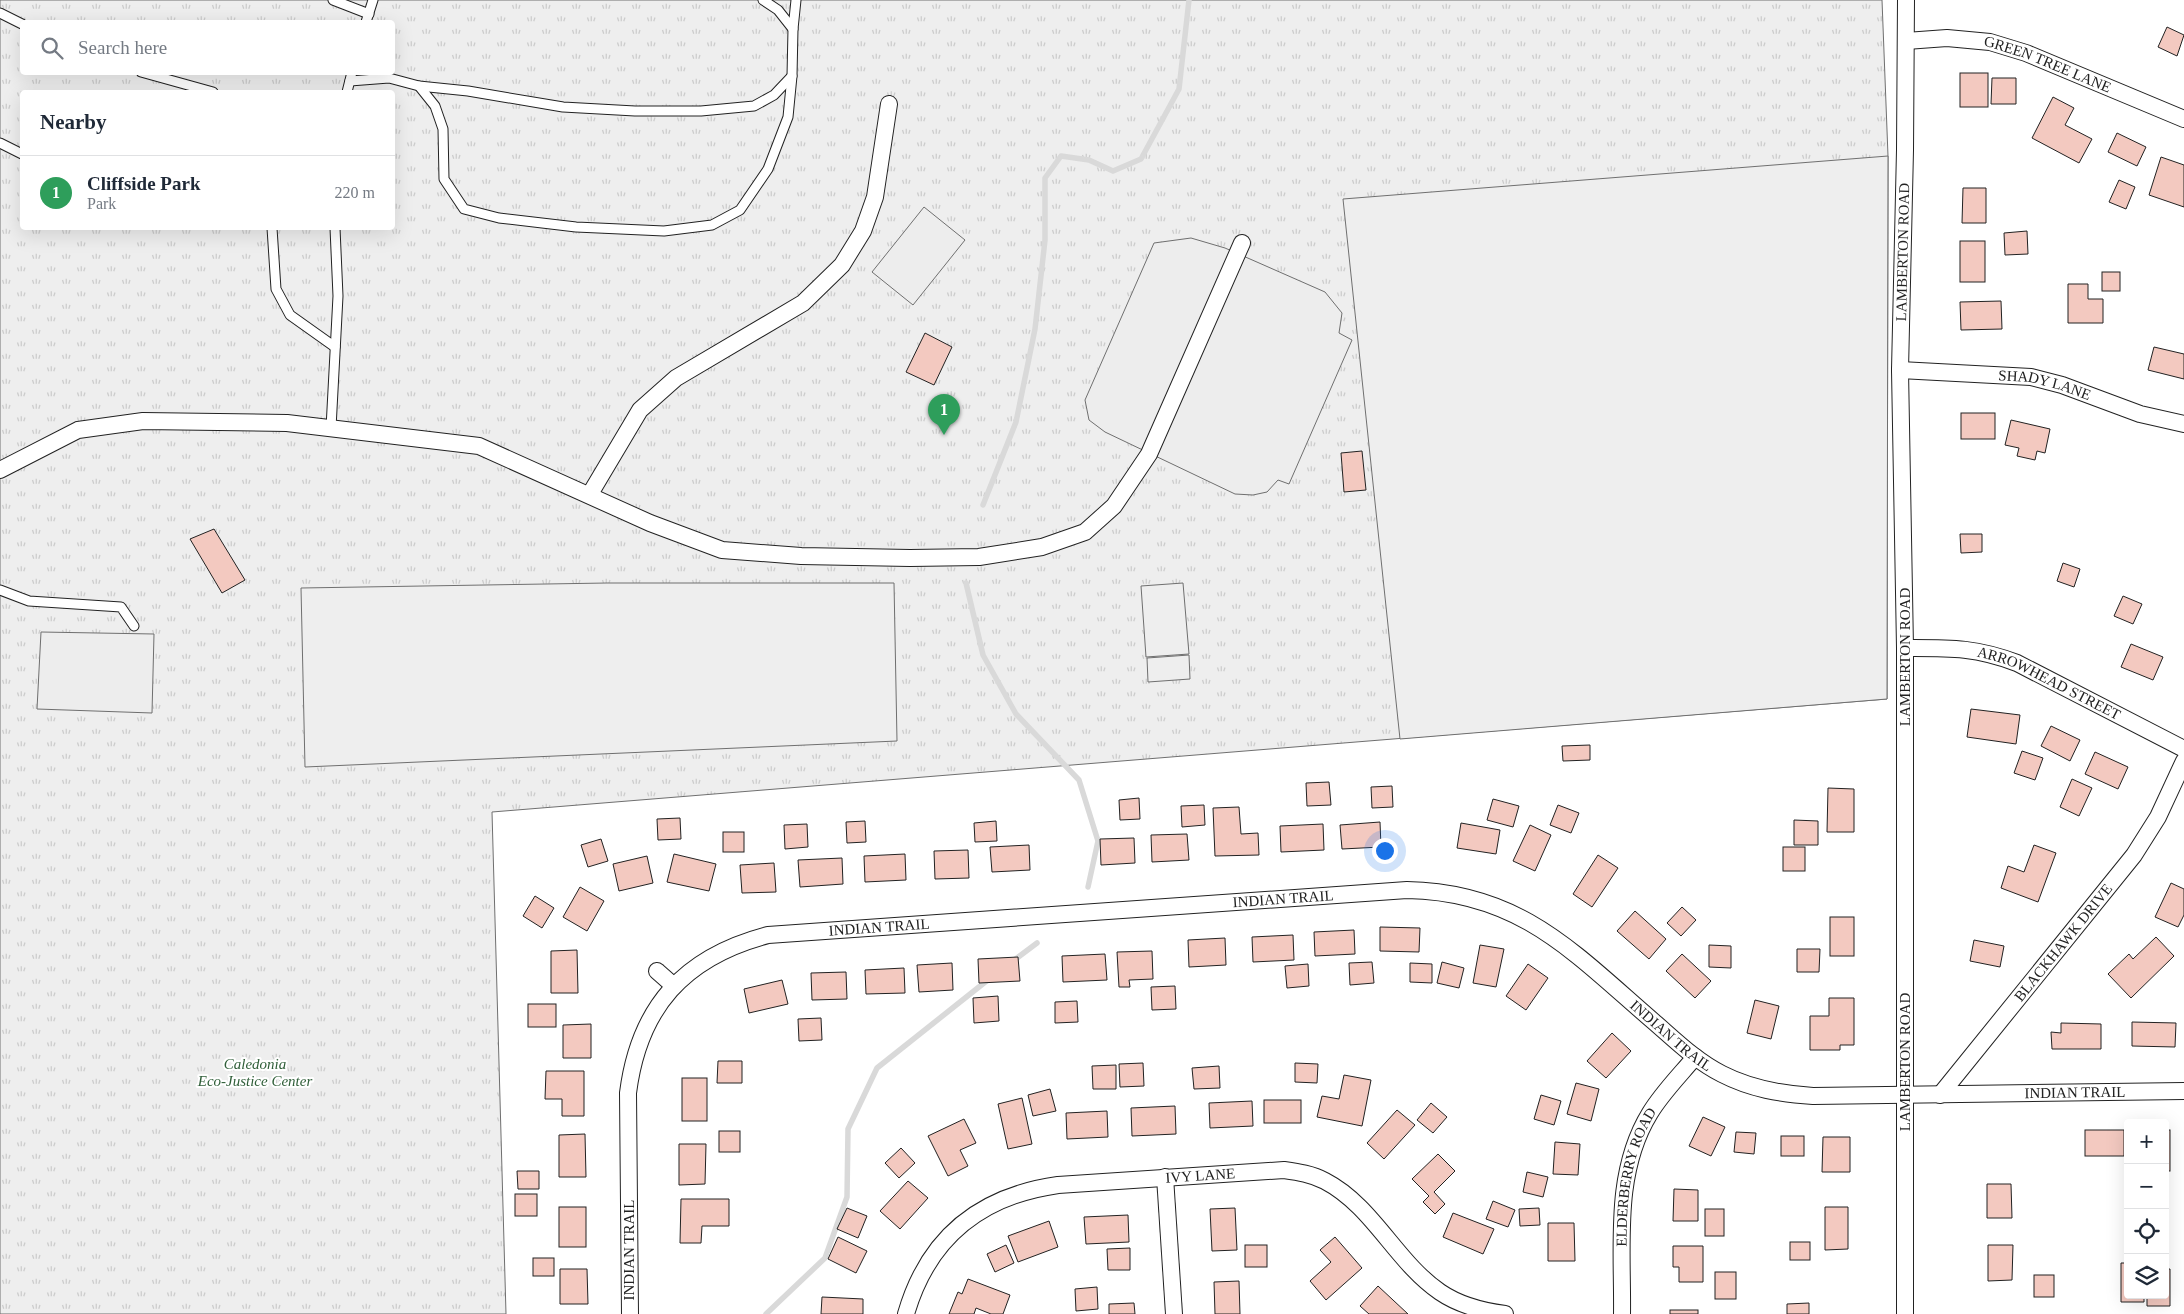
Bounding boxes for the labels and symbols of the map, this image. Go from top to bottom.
street label: GREEN TREE LANE [1984,34,2113,96]
street label: LAMBERTON ROAD [1893,182,1912,322]
street label: SHADY LANE [1998,367,2093,403]
pin: 1 [928,394,960,435]
street label: LAMBERTON ROAD [1897,588,1913,726]
street label: ARROWHEAD STREET [1976,644,2123,723]
your location [1372,838,1398,864]
street label: BLACKHAWK DRIVE [2011,881,2115,1004]
street label: INDIAN TRAIL [1232,887,1334,910]
street label: INDIAN TRAIL [828,916,930,939]
street label: LAMBERTON ROAD [1897,993,1913,1131]
street label: INDIAN TRAIL [1627,997,1715,1074]
park label: Caledonia Eco-Justice Center [197,1056,312,1089]
street label: INDIAN TRAIL [2024,1084,2125,1101]
street label: ELDERBERRY ROAD [1613,1105,1659,1247]
street label: IVY LANE [1165,1165,1236,1186]
street label: INDIAN TRAIL [621,1200,637,1300]

